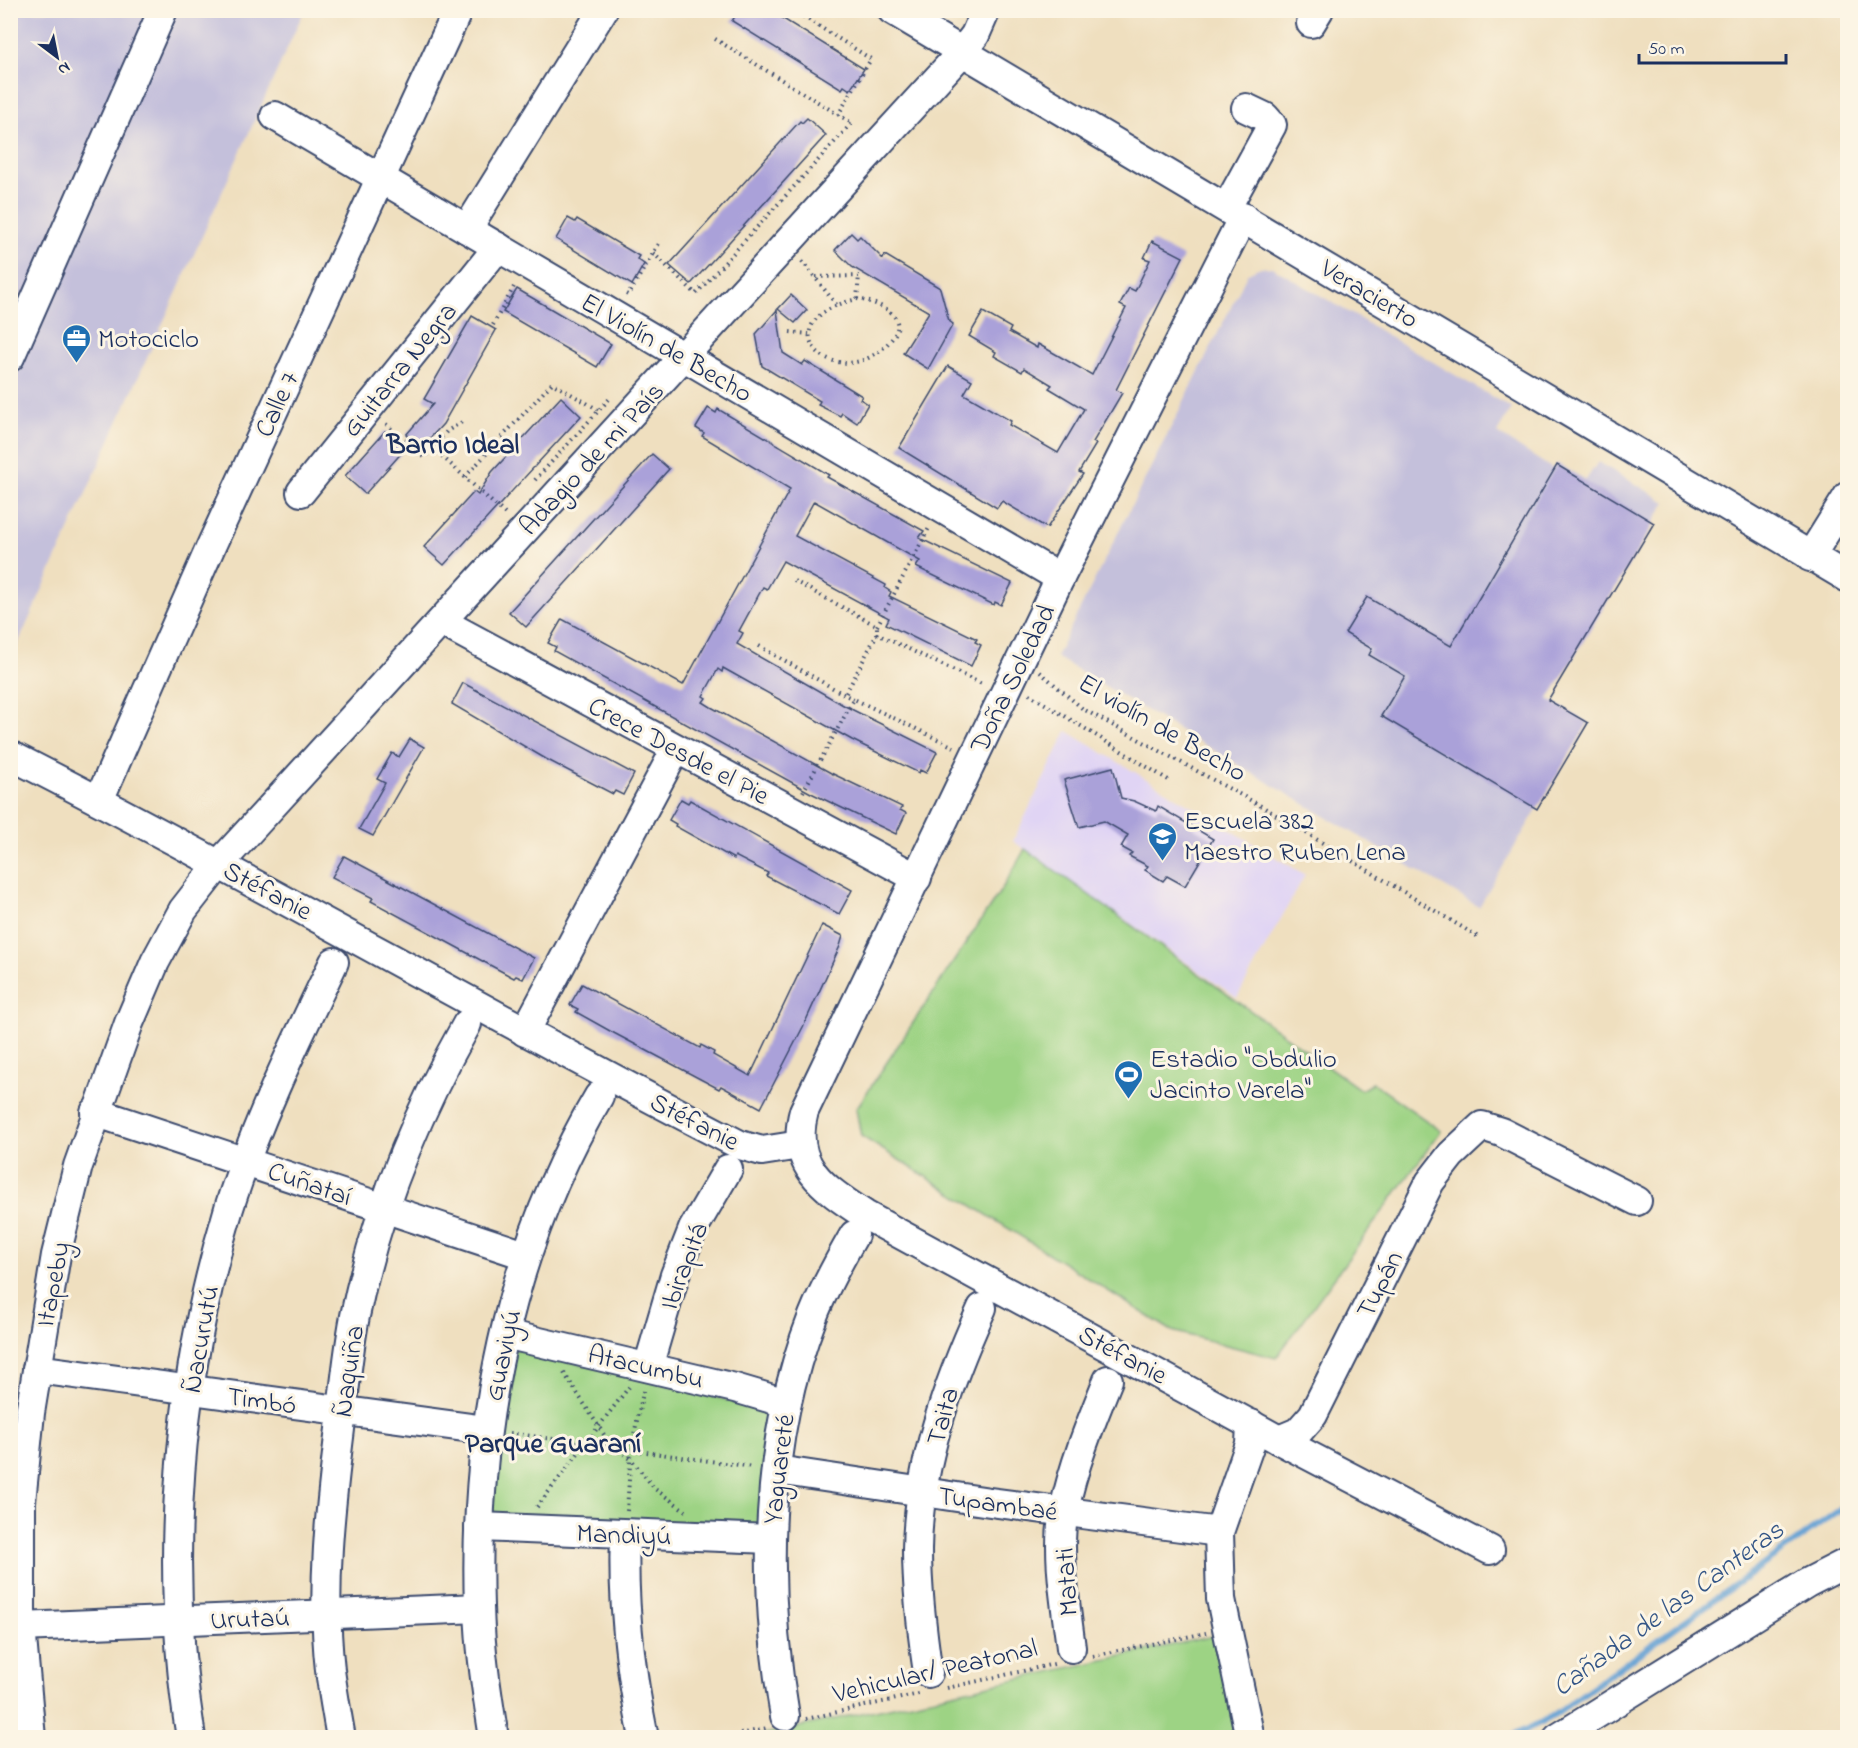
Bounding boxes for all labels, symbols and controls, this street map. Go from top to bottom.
north arrow [27,27,87,87]
scale bar [1639,27,1786,65]
text: 50 m [1648,37,1685,63]
text: N [53,55,75,81]
street label: Veracierto [1311,250,1425,340]
street label: El Violín de Becho [573,284,759,414]
street label: Guitarra Negra [334,294,468,447]
place label: Motociclo [98,321,199,360]
office icon: Motociclo [61,322,93,364]
street label: Calle 7 [246,366,310,444]
street label: Adagio de mi País [511,374,675,545]
district label: Barrio Ideal [385,426,520,467]
street label: Doña Soledad [961,598,1067,761]
street label: El violín de Becho [1070,665,1253,793]
street label: Crece Desde el Pie [580,688,776,817]
place label: Escuela 382 Maestro Ruben Lena [1184,803,1406,873]
school or university icon: Escuela 382 Maestro Ruben Lena [1147,820,1179,862]
street label: Stéfanie [215,852,319,932]
place label: Estadio "Obdulio Jacinto Varela" [1150,1041,1337,1111]
sports icon: Estadio "Obdulio Jacinto Varela" [1113,1058,1145,1100]
street label: Stéfanie [642,1084,746,1163]
street label: Cuñataí [262,1153,357,1218]
street label: Ibirapitá [651,1217,720,1316]
street label: Itapeby [27,1239,82,1330]
street label: Tupán [1348,1245,1415,1326]
street label: Ñacurutú [174,1283,231,1396]
street label: Guaviyú [476,1306,533,1405]
street label: Stéfanie [1070,1316,1174,1396]
street label: Ñaquiña [325,1323,376,1420]
street label: Atacumbu [583,1336,707,1401]
street label: Timbó [224,1378,299,1427]
street label: Taita [918,1383,971,1450]
street label: Yaguareté [754,1411,807,1527]
district label: Parque Guaraní [465,1425,641,1466]
street label: Tupambaé [935,1478,1061,1533]
water label: Cañada de las Canteras [1545,1511,1794,1708]
street label: Mandiyú [576,1515,672,1558]
street label: Matati [1047,1546,1090,1617]
street label: Urutaú [210,1600,291,1641]
street label: Vehicular/ Peatonal [829,1630,1042,1715]

